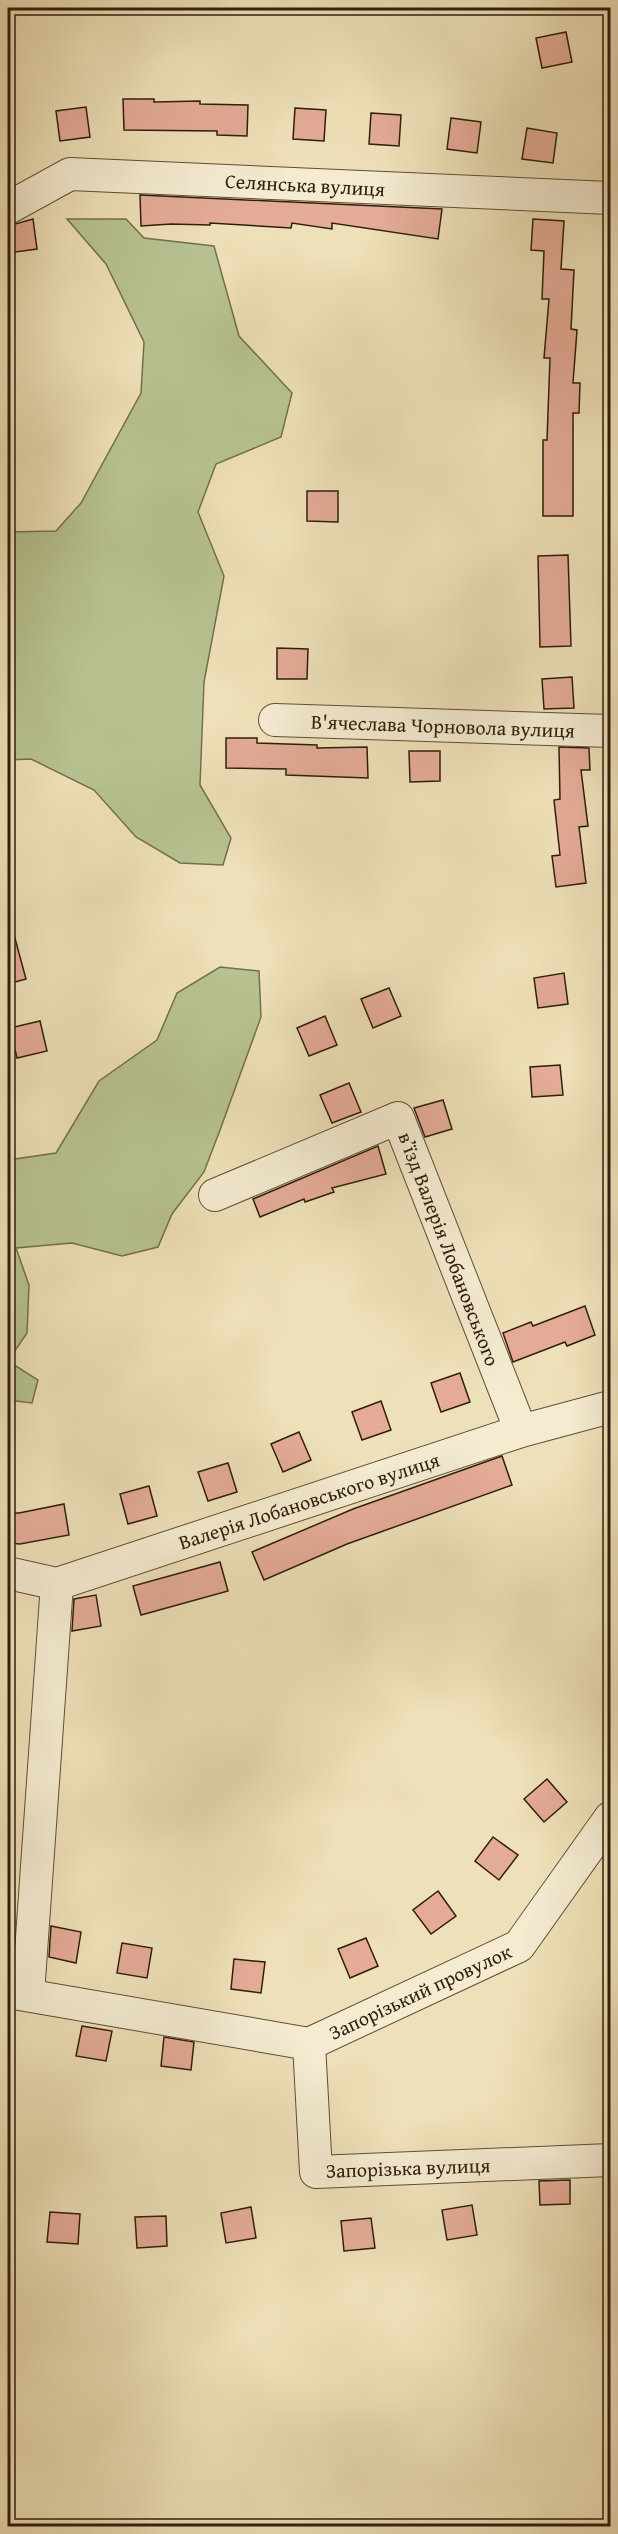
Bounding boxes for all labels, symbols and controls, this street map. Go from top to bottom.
street label: Селянська вулиця [224,166,386,203]
street label: В'ячеслава Чорновола вулиця [311,706,575,745]
street label: в’їзд Валерія Лобановського [391,1128,508,1370]
street label: Валерія Лобановського вулиця [175,1445,443,1556]
street label: Запорізький провулок [324,1936,516,2047]
street label: Запорізька вулиця [325,2150,491,2185]

